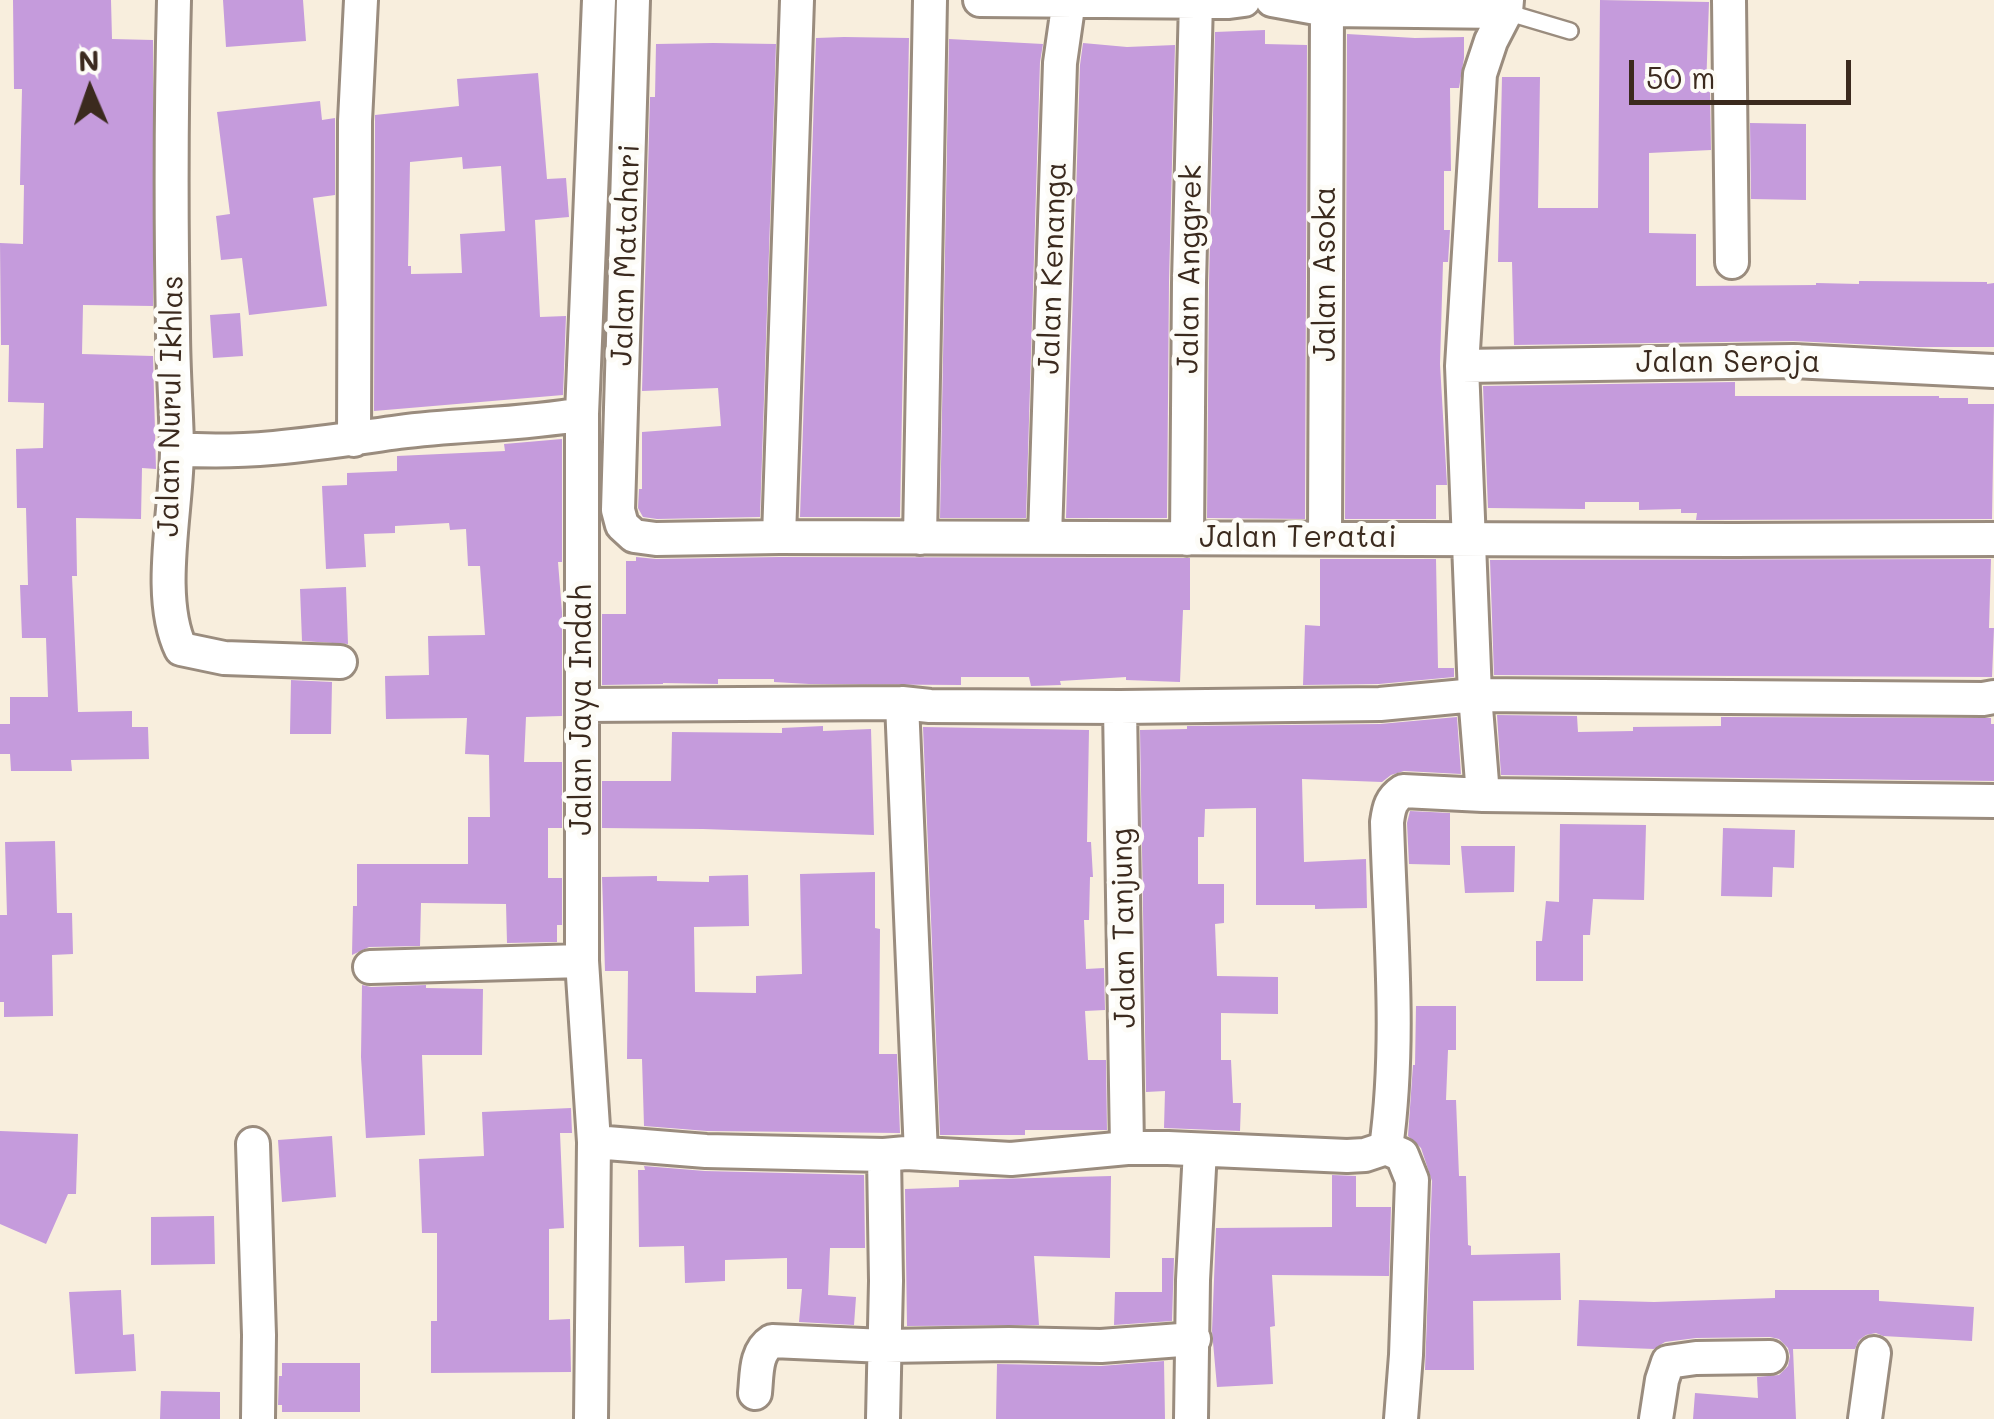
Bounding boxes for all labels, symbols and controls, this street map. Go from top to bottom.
north arrow [40,40,140,140]
scale bar [1634,40,1856,102]
text: N [78,42,100,78]
text: 50 m [1646,57,1716,97]
street label: Jalan Matahari [604,143,648,367]
street label: Jalan Kenanga [1031,161,1075,375]
street label: Jalan Anggrek [1170,164,1210,374]
street label: Jalan Asoka [1308,186,1344,362]
street label: Jalan Nurul Ikhlas [151,275,191,537]
street label: Jalan Seroja [1636,345,1820,381]
street label: Jalan Teratai [1199,520,1397,556]
street label: Jalan Jaya Indah [564,584,600,836]
street label: Jalan Tanjung [1104,828,1144,1028]

